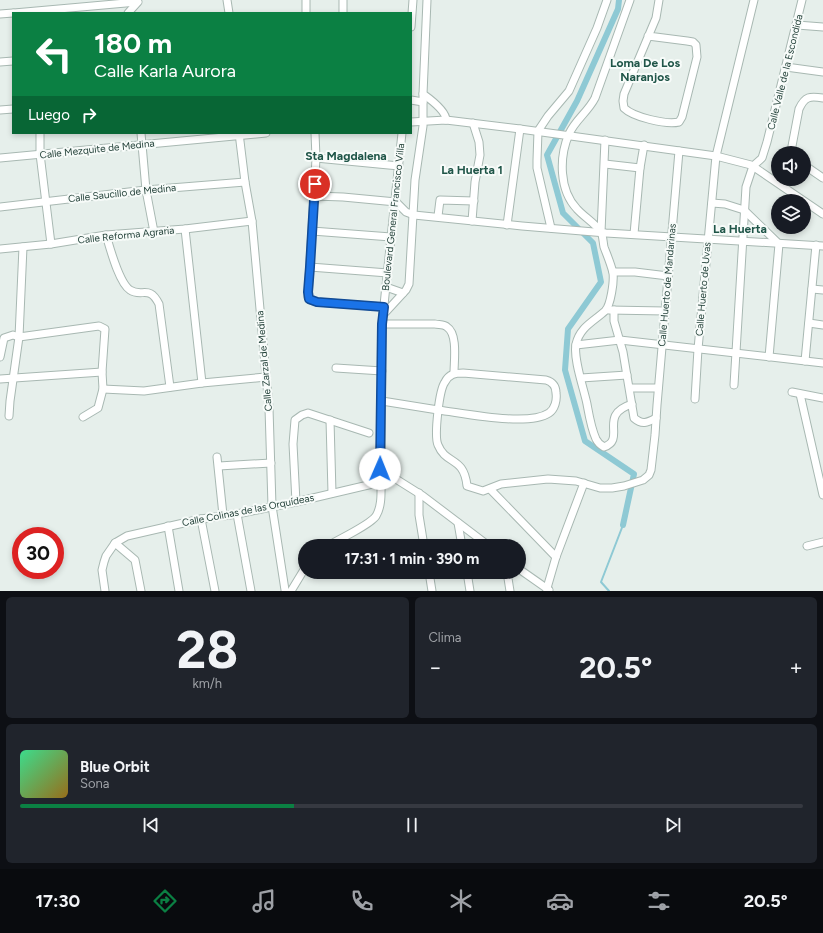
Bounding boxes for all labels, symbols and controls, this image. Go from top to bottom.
street label: Calle Valle de la Escondida [764,13,806,131]
text: 180 m [94,26,172,60]
icon: left [28,28,80,80]
district label: Loma De Los Naranjos [610,56,680,84]
text: Calle Karla Aurora [94,60,236,82]
icon: right [78,104,100,126]
text: Luego [28,106,70,124]
street label: Calle Mezquite de Medina [39,137,155,161]
street label: Boulevard General Francisco Villa [379,143,407,291]
map controls [771,146,811,234]
button: sound [771,146,811,186]
district label: Sta Magdalena [305,149,387,163]
district label: La Huerta 1 [441,163,503,177]
pin [298,167,332,201]
icon: arrive [304,173,326,195]
street label: Calle Saucillo de Medina [67,181,177,205]
button: layers [771,194,811,234]
district label: La Huerta [713,222,767,236]
street label: Calle Reforma Agraria [77,223,175,247]
street label: Calle Huerto de Mandarinas [655,223,679,347]
street label: Calle Huerto de Uvas [692,241,714,337]
street label: Calle Zarzal de Medina [253,310,275,412]
position arrow [359,448,401,490]
street label: Calle Colinas de las Orquídeas [181,491,315,529]
speed limit sign: 30 [12,527,64,579]
text: 17:31 · 1 min · 390 m [345,550,479,568]
text: 28 [176,619,238,681]
text: Clima [429,630,461,645]
text: 20.5° [579,649,652,686]
text: − [429,654,442,681]
text: + [789,654,803,681]
text: km/h [192,676,222,691]
text: Blue Orbit [80,758,150,776]
text: Sona [80,776,109,791]
icon: previous [140,814,162,836]
icon: pause [401,814,423,836]
icon: next [662,814,684,836]
icon: directions [151,887,179,915]
icon: music [250,887,278,915]
icon: phone [348,887,376,915]
icon: climate [447,887,475,915]
icon: car [546,887,574,915]
icon: filters [645,887,673,915]
text: 17:30 [35,890,80,912]
text: 20.5° [744,890,787,912]

